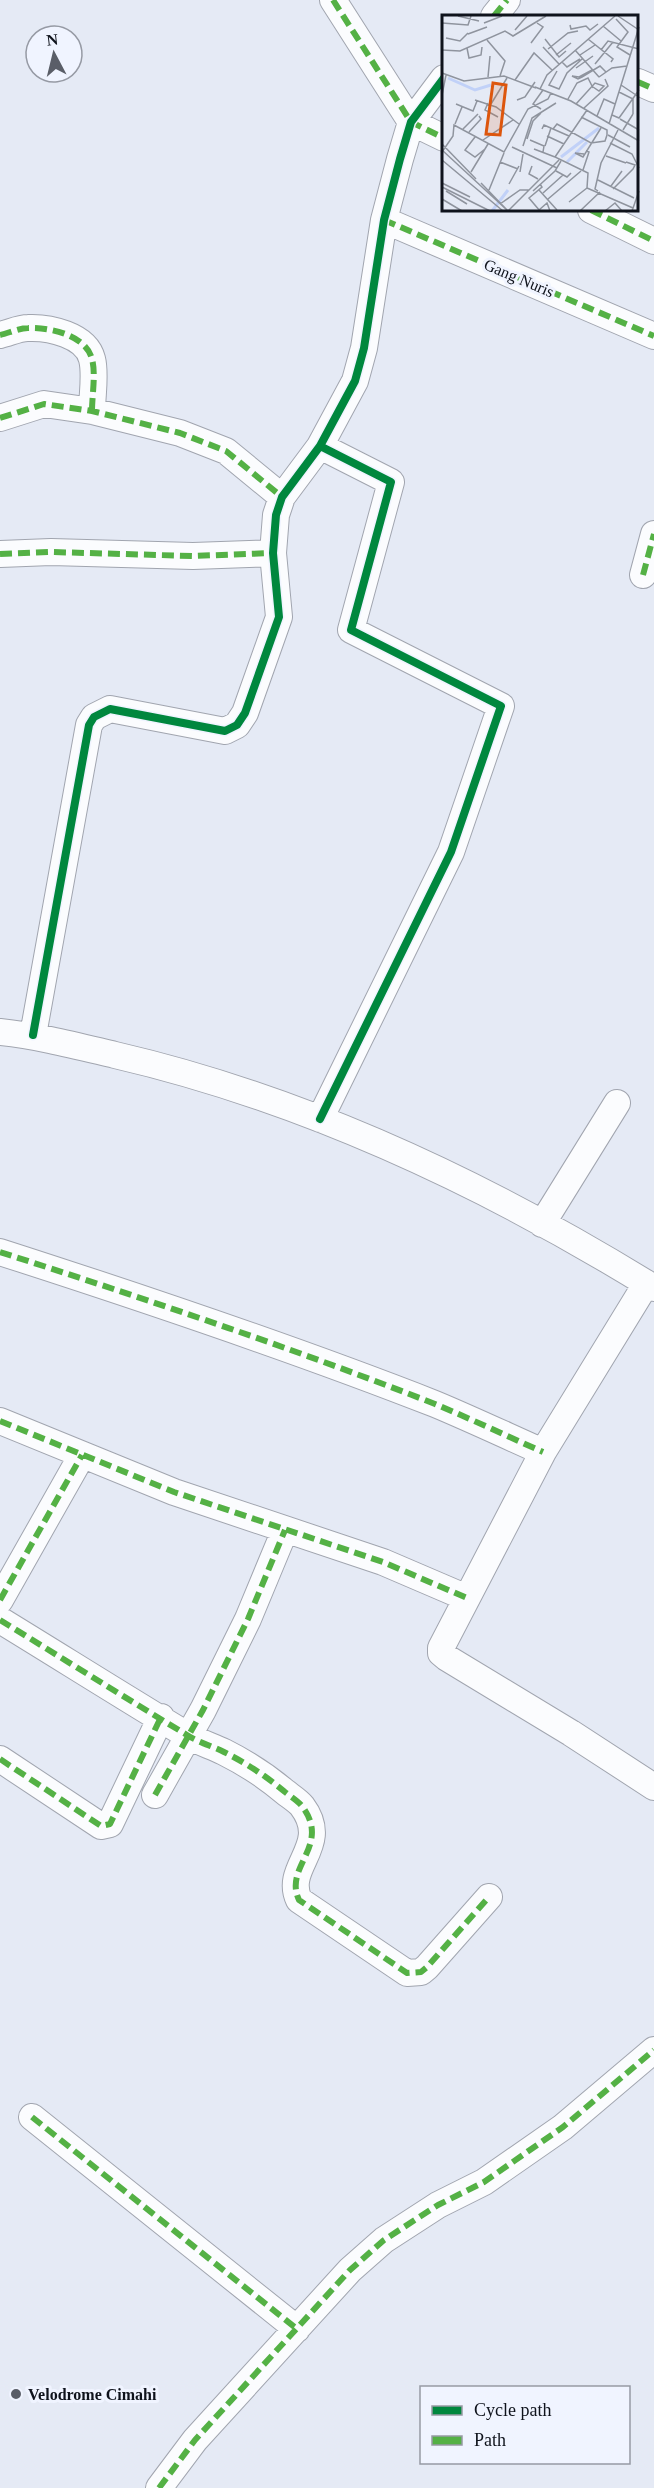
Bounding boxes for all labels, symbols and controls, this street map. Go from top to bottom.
inset map [442,15,639,212]
north arrow [24,24,84,84]
text: N [45,30,59,49]
street label: Gang Nuris [481,256,556,301]
place label: Velodrome Cimahi [28,2386,157,2403]
legend [420,2386,630,2464]
marker: Velodrome Cimahi [9,2387,23,2401]
text: Cycle path [474,2400,551,2420]
text: Path [474,2430,506,2450]

